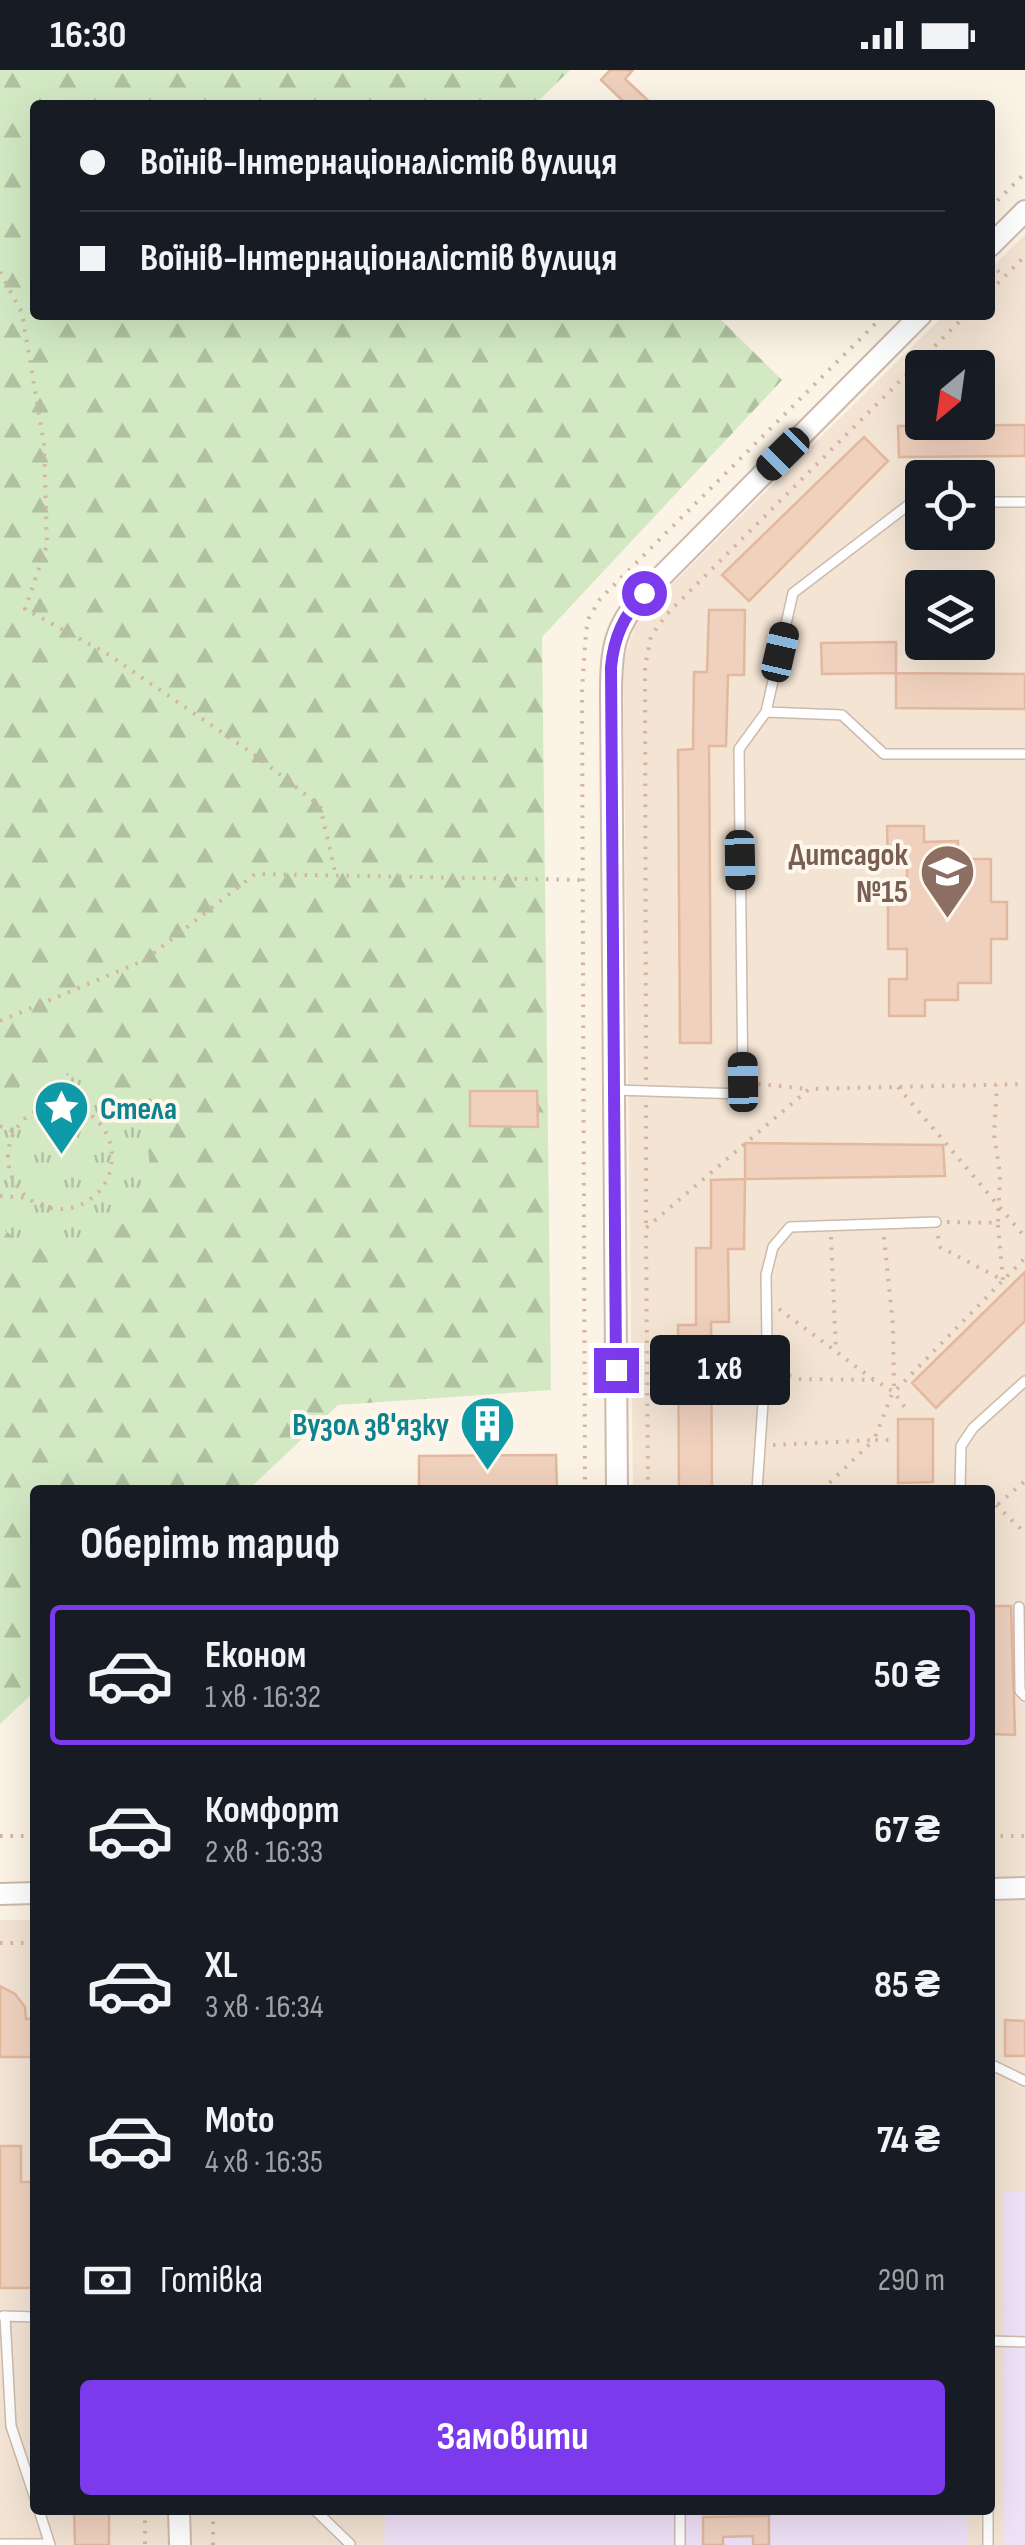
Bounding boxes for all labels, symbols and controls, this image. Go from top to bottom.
text: 16:30 [50,13,126,58]
text: Воїнів-Інтернаціоналістів вулиця [140,140,617,185]
text: Воїнів-Інтернаціоналістів вулиця [140,236,617,281]
north arrow [905,350,995,440]
map controls [905,350,995,660]
car [751,422,815,486]
button: locate [905,460,995,550]
button: layers [905,570,995,660]
route start [622,571,667,616]
car [759,619,801,685]
car [724,830,756,890]
place label: Дитсадок №15 [788,836,909,912]
school or university icon: Дитсадок №15 [917,842,977,921]
car [727,1052,759,1112]
place icon: Стела [31,1078,91,1157]
place label: Стела [100,1090,177,1129]
callout: 1 хв [651,1335,791,1405]
route end [594,1348,639,1393]
text: 1 хв [698,1350,742,1389]
building icon: Вузол зв'язку [458,1394,518,1473]
place label: Вузол зв'язку [292,1406,449,1445]
text: Оберіть тариф [80,1517,340,1572]
icon: car [85,1630,175,1720]
text: Економ [205,1633,306,1678]
text: 50 ₴ [874,1653,940,1698]
text: 1 хв · 16:32 [205,1678,321,1717]
icon: car [85,1785,175,1875]
text: Комфорт [205,1788,339,1833]
text: 67 ₴ [874,1808,940,1853]
text: 2 хв · 16:33 [205,1833,323,1872]
icon: car [85,1940,175,2030]
text: XL [205,1943,238,1988]
text: 85 ₴ [874,1963,940,2008]
text: 3 хв · 16:34 [205,1988,323,2027]
icon: car [85,2095,175,2185]
text: Moto [205,2098,275,2143]
text: 74 ₴ [877,2118,940,2163]
text: 4 хв · 16:35 [205,2143,323,2182]
icon: cash [80,2253,135,2308]
text: Готівка [160,2258,263,2303]
text: 290 m [878,2261,945,2300]
button: Замовити [80,2380,945,2495]

